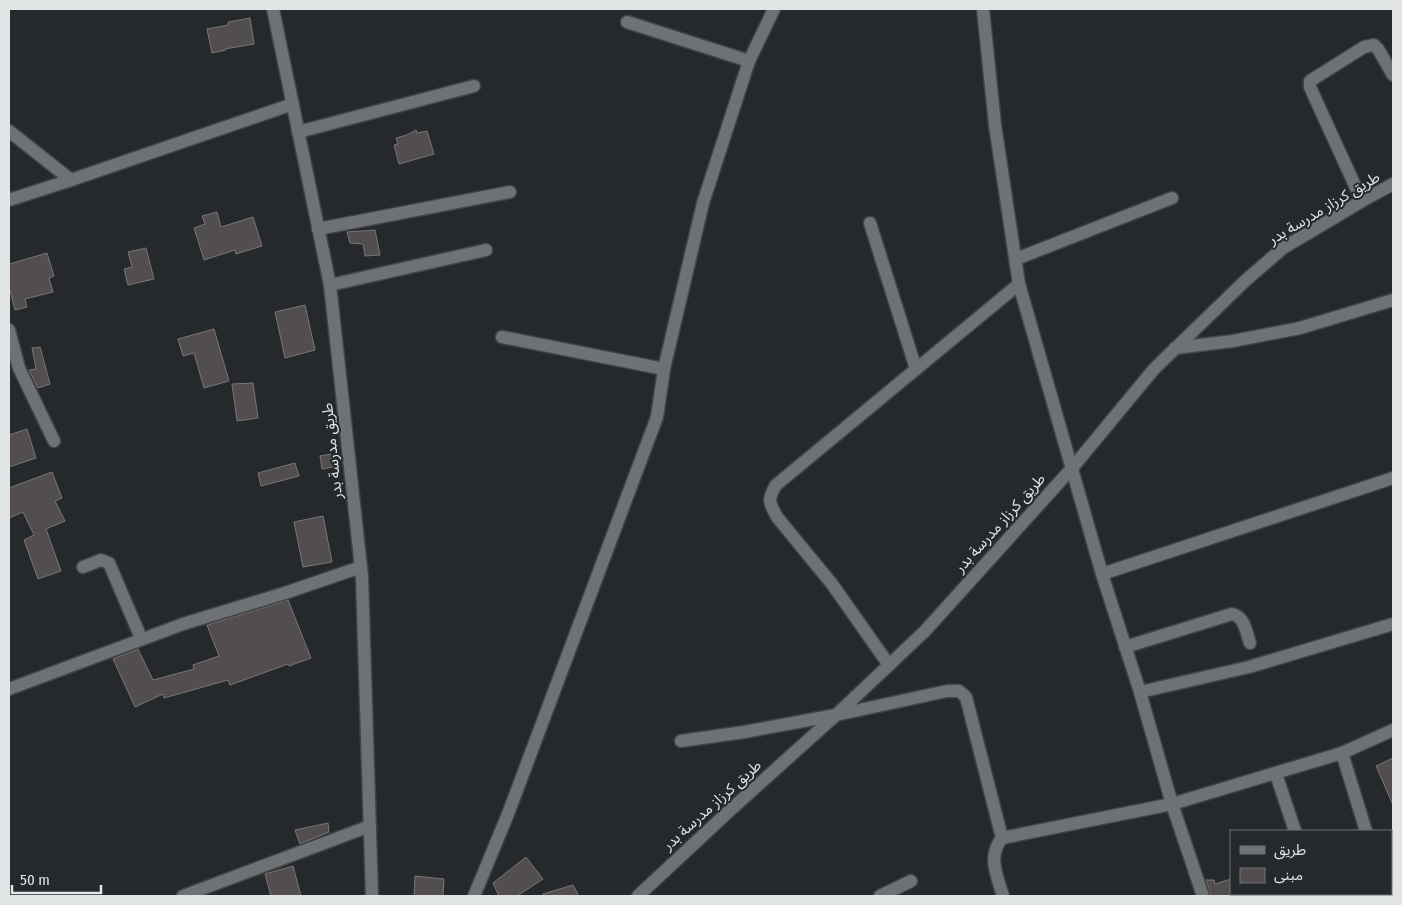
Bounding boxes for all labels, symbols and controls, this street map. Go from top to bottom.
street label: طريق كرزاز مدرسة بدر [1264,168,1383,250]
street label: طريق مدرسة بدر [318,402,347,501]
street label: طريق كرزاز مدرسة بدر [950,470,1050,577]
street label: طريق كرزاز مدرسة بدر [658,756,766,855]
legend [1230,830,1392,895]
text: طريق [1274,841,1306,860]
scale bar [12,862,101,894]
text: مبنى [1274,866,1303,884]
text: 50 m [20,871,50,889]

